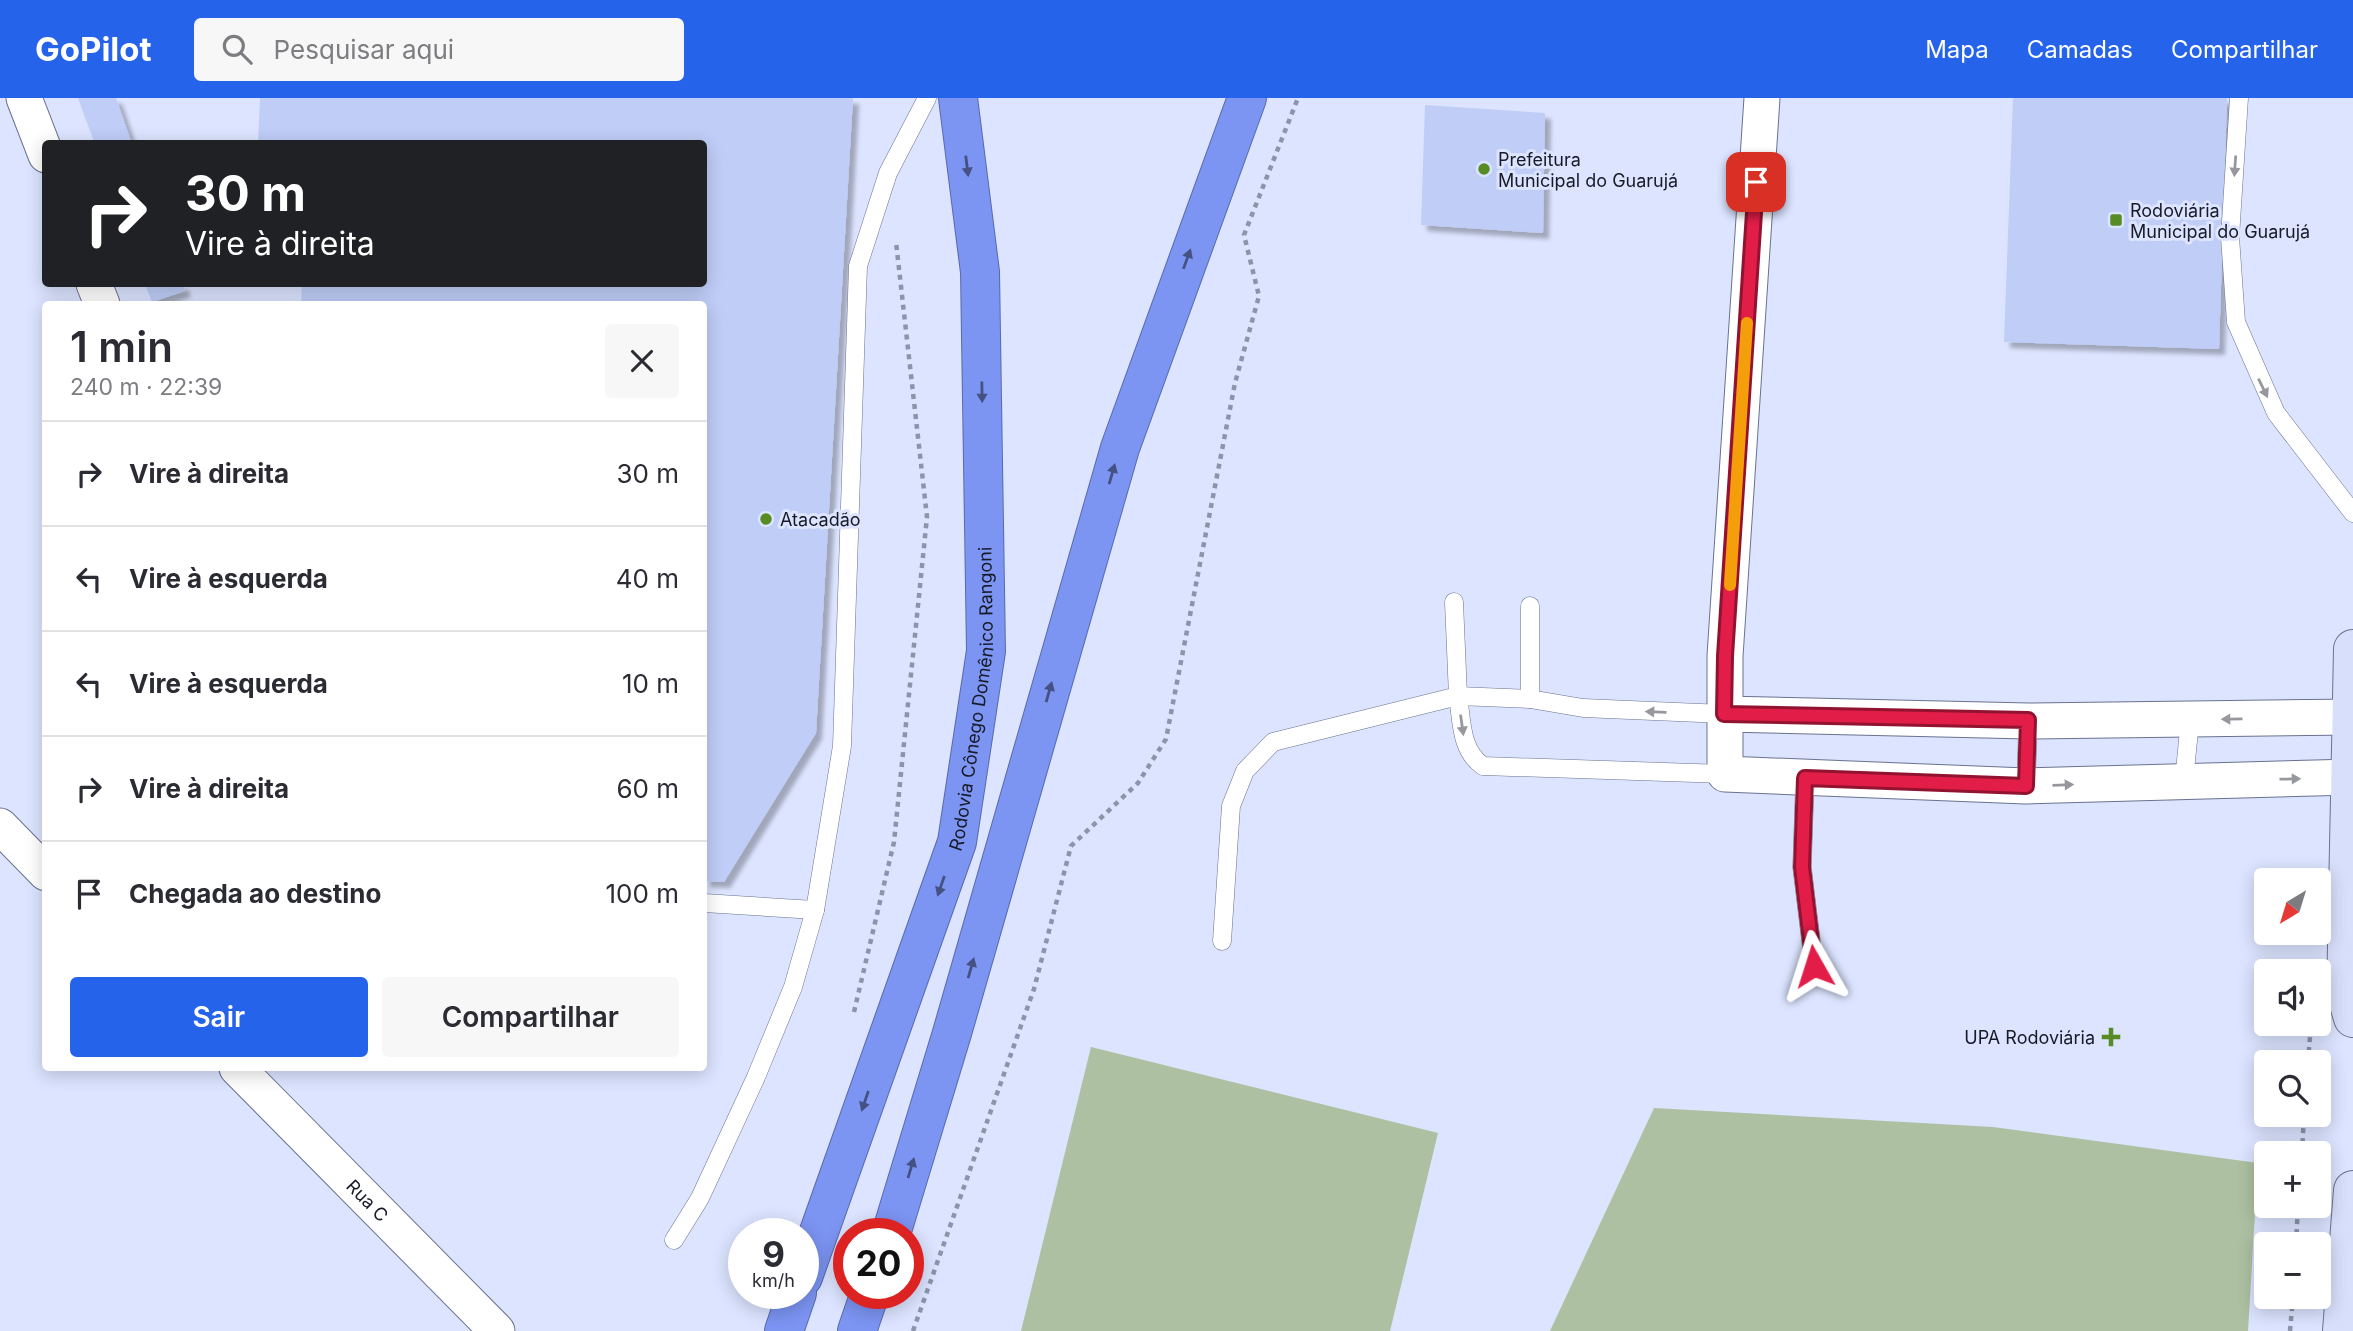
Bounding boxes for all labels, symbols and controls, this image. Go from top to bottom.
search box [194,18,684,81]
text: GoPilot [35,29,152,69]
icon: search [218,30,256,68]
text: Pesquisar aqui [274,34,454,65]
text: Mapa [1925,35,1989,64]
text: Camadas [2027,35,2133,64]
text: Compartilhar [2171,35,2318,64]
place label: Prefeitura Municipal do Guarujá [1498,149,1678,191]
pin [1726,152,1786,212]
one-way arrow [961,155,972,177]
one-way arrow [2229,155,2240,177]
marker: Prefeitura Municipal do Guarujá [1476,161,1492,177]
icon: arrive [1737,163,1775,201]
text: 30 m [185,164,306,223]
icon: right [70,168,161,259]
place label: Rodoviária Municipal do Guarujá [2130,200,2310,242]
marker: Rodoviária Municipal do Guarujá [2108,212,2124,228]
text: Vire à direita [185,224,375,263]
one-way arrow [1182,248,1193,269]
text: 1 min [70,321,173,372]
button: close [605,324,679,398]
text: 240 m · 22:39 [70,373,222,401]
one-way arrow [2258,378,2269,398]
one-way arrow [976,382,988,404]
icon: right [70,455,108,493]
text: Vire à direita [129,458,289,489]
text: 30 m [616,458,679,489]
one-way arrow [1108,463,1118,484]
place label: Atacadão [780,509,861,530]
marker: Atacadão [758,511,774,527]
street label: Rodovia Cônego Domênico Rangoni [944,547,997,853]
icon: left [70,560,108,598]
text: Vire à esquerda [129,563,328,594]
text: 40 m [616,563,679,594]
icon: left [70,665,108,703]
text: Vire à esquerda [129,668,328,699]
text: 10 m [622,668,679,699]
one-way arrow [1045,681,1055,702]
one-way arrow [1644,706,1666,717]
one-way arrow [2221,713,2243,725]
one-way arrow [1457,714,1468,736]
icon: right [70,770,108,808]
text: Vire à direita [129,773,289,804]
text: 60 m [616,773,679,804]
one-way arrow [2279,773,2301,784]
one-way arrow [2052,779,2074,790]
north arrow [2254,868,2331,945]
map controls [2254,868,2331,1309]
icon: arrive [70,875,108,913]
one-way arrow [935,876,946,897]
text: Chegada ao destino [129,878,381,909]
text: 100 m [606,878,679,909]
position arrow [1777,929,1851,1003]
one-way arrow [966,957,976,978]
button: sound [2254,959,2331,1036]
button: Sair [70,977,368,1057]
button: Compartilhar [382,977,679,1057]
place label: UPA Rodoviária [1964,1027,2095,1048]
marker: UPA Rodoviária [2101,1027,2121,1047]
button: search [2254,1050,2331,1127]
one-way arrow [859,1090,870,1111]
button: + [2254,1141,2331,1218]
one-way arrow [906,1158,917,1179]
street label: Rua C [343,1175,393,1226]
speed limit sign: 20 [833,1218,924,1309]
button: − [2254,1232,2331,1309]
text: 9 [762,1233,785,1275]
text: km/h [752,1270,795,1291]

